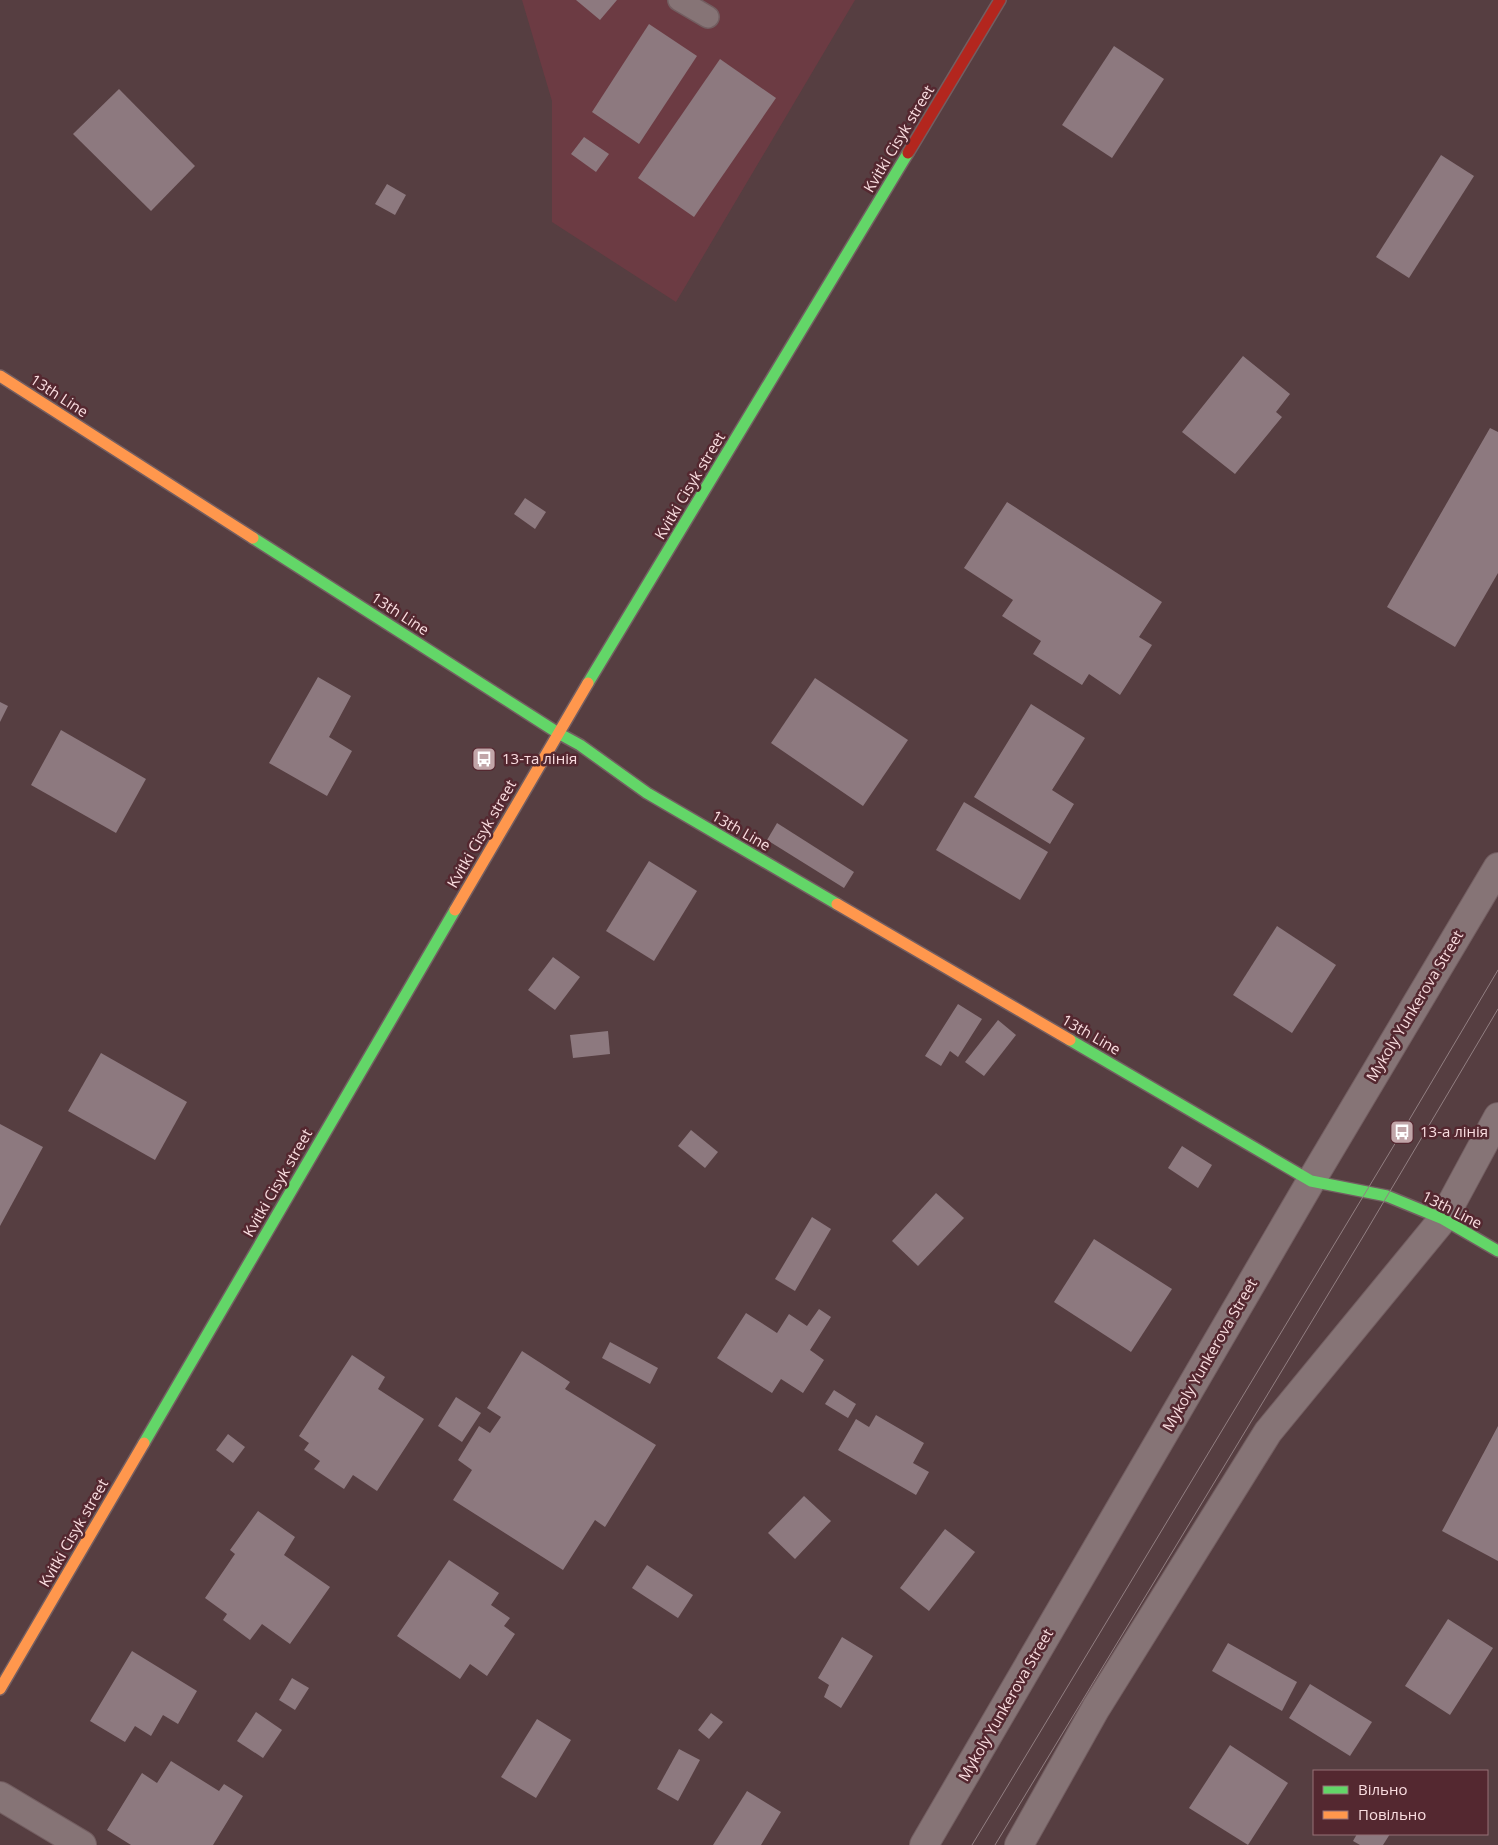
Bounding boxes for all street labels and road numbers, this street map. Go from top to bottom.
street label: Kvitki Cisyk street [858,81,938,196]
street label: 13th Line [27,369,92,421]
street label: Kvitki Cisyk street [649,428,729,543]
street label: 13th Line [368,587,433,639]
street label: Kvitki Cisyk street [442,776,520,891]
street label: 13th Line [708,805,775,855]
street label: Mykoly Yunkerova Street [1361,926,1467,1085]
street label: 13th Line [1058,1009,1125,1059]
street label: Kvitki Cisyk street [238,1125,316,1240]
street label: 13th Line [1419,1185,1486,1233]
street label: Mykoly Yunkerova Street [1157,1275,1261,1434]
street label: Kvitki Cisyk street [34,1475,112,1590]
street label: Mykoly Yunkerova Street [953,1625,1057,1784]

